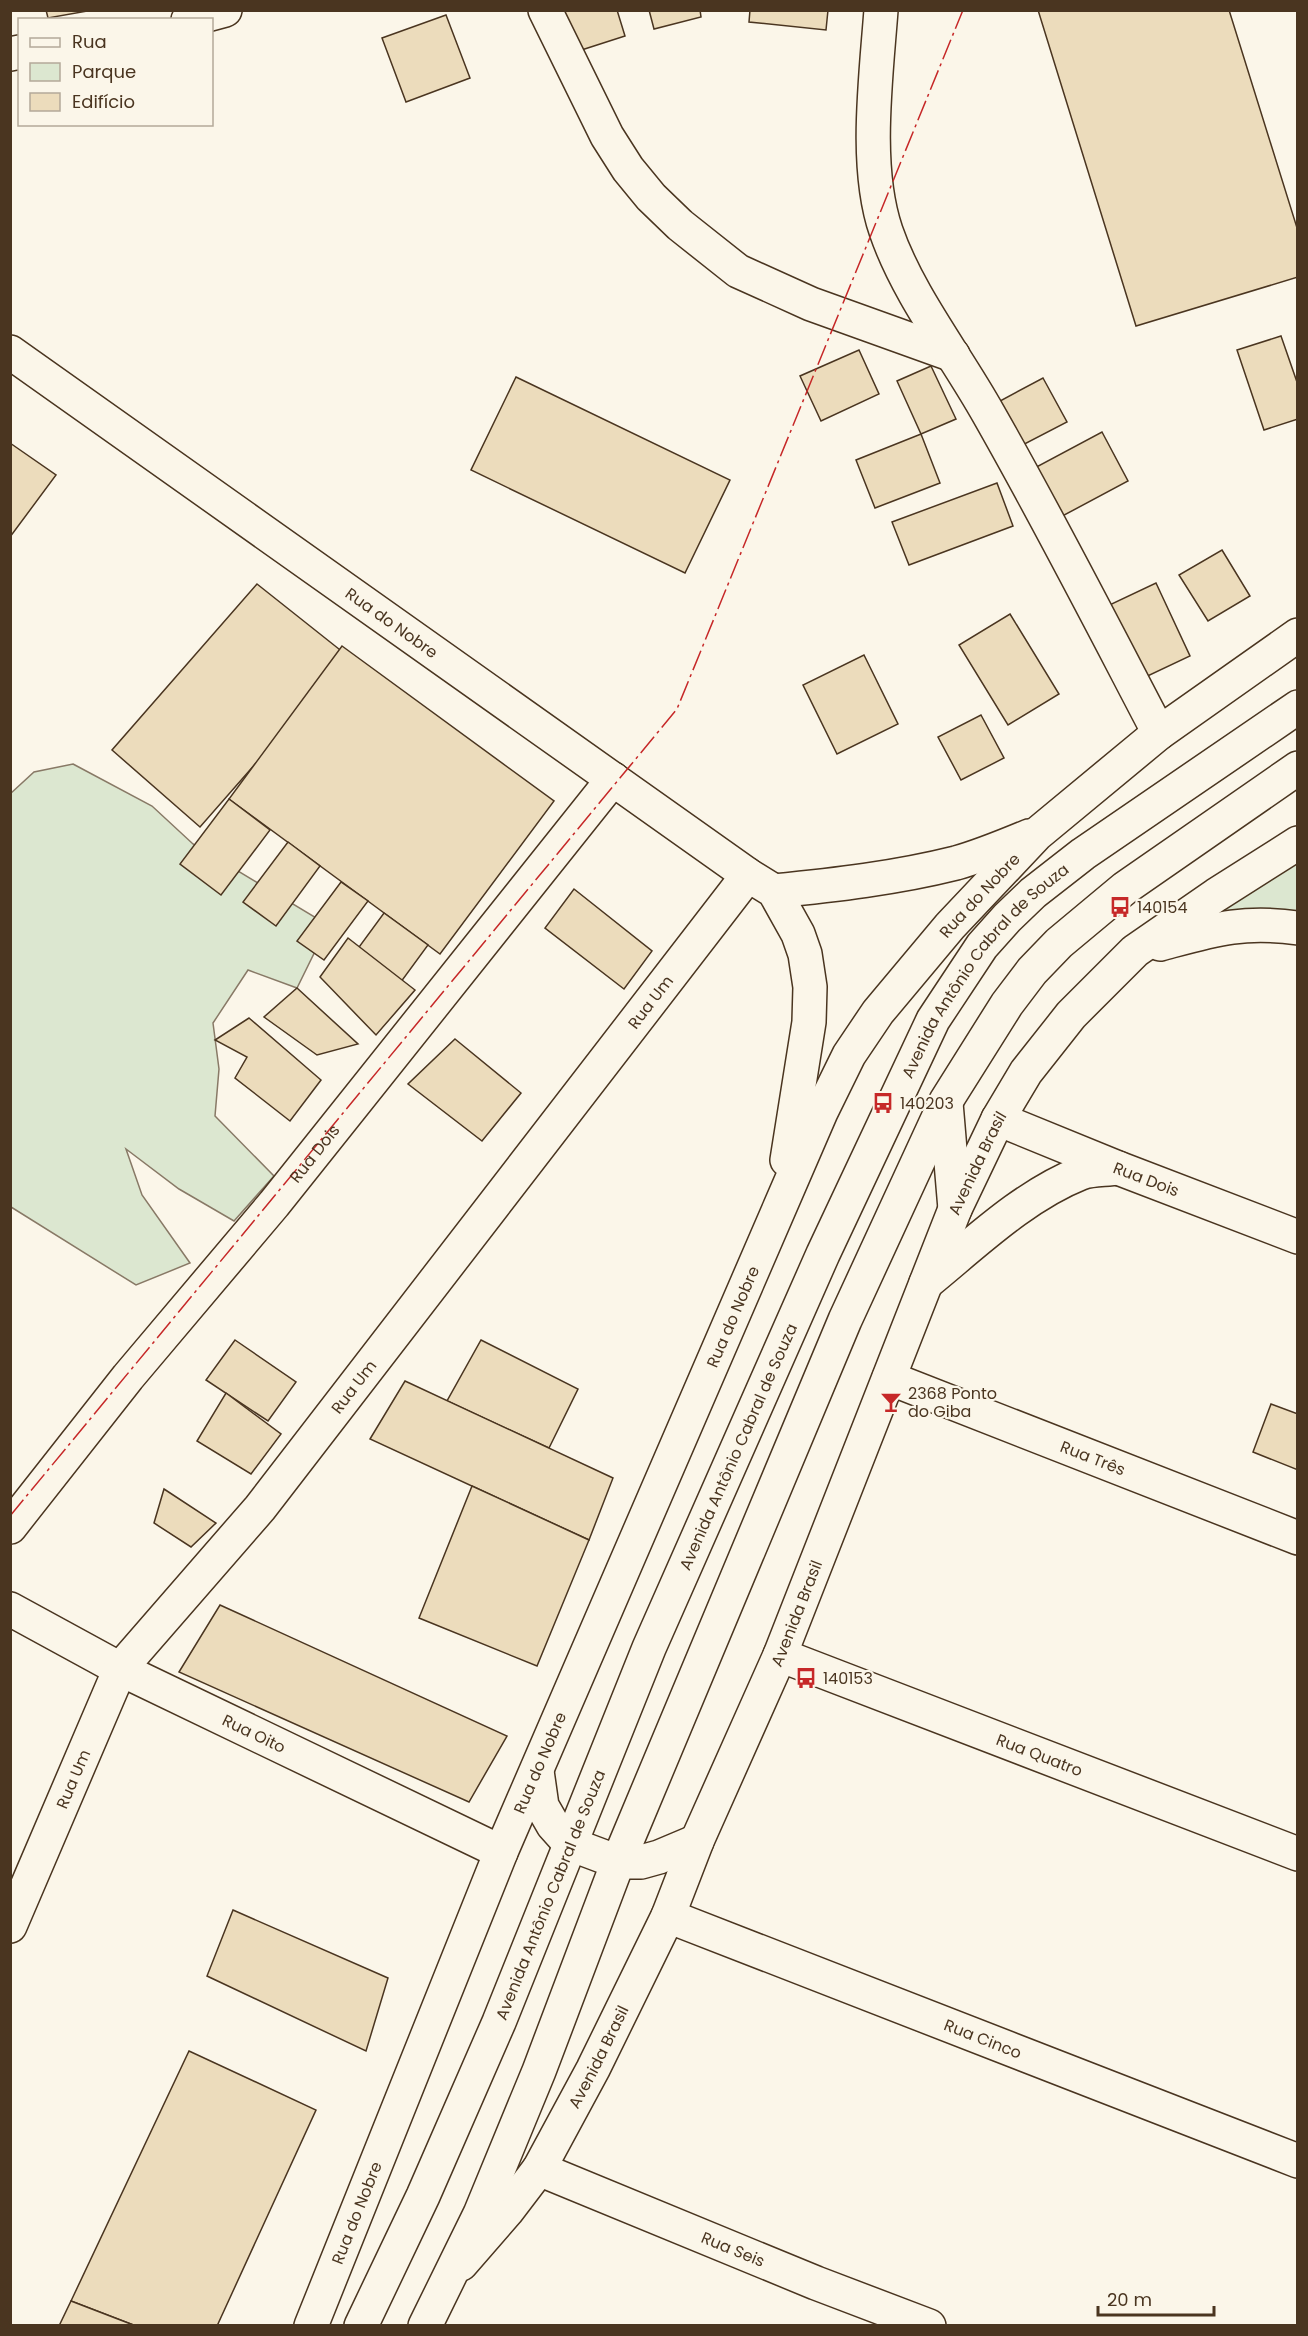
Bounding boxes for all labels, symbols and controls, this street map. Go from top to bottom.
legend [18,18,213,126]
text: Rua [72,29,107,54]
text: Parque [72,59,136,84]
text: Edifício [72,89,135,114]
street label: Rua do Nobre [341,582,443,664]
street label: Rua do Nobre [934,848,1025,943]
street label: Avenida Antônio Cabral de Souza [896,858,1074,1082]
bus stop icon: 140154 [1108,895,1132,919]
place label: 140154 [1137,896,1187,919]
street label: Rua Um [622,970,679,1034]
bus stop icon: 140203 [871,1091,895,1115]
place label: 140203 [900,1092,954,1115]
street label: Avenida Brasil [943,1107,1012,1219]
street label: Rua Dois [284,1120,345,1188]
street label: Rua Dois [1110,1156,1182,1202]
street label: Rua do Nobre [701,1262,765,1371]
street label: Avenida Antônio Cabral de Souza [674,1320,803,1574]
street label: Rua Um [326,1355,382,1419]
place label: 2368 Ponto do Giba [908,1382,997,1423]
bar icon: 2368 Ponto do Giba [879,1390,903,1414]
street label: Rua Três [1057,1435,1129,1481]
street label: Avenida Brasil [765,1557,828,1670]
bus stop icon: 140153 [794,1666,818,1690]
place label: 140153 [823,1667,873,1690]
street label: Rua do Nobre [508,1708,572,1817]
street label: Rua Oito [218,1709,289,1759]
street label: Rua Quatro [993,1728,1086,1782]
street label: Rua Um [51,1746,96,1812]
street label: Avenida Antônio Cabral de Souza [490,1766,611,2023]
street label: Avenida Brasil [563,2002,634,2113]
street label: Rua Cinco [941,2013,1025,2064]
street label: Rua do Nobre [326,2158,388,2268]
street label: Rua Seis [698,2226,768,2273]
scale bar [1098,2279,1214,2317]
text: 20 m [1107,2287,1152,2312]

